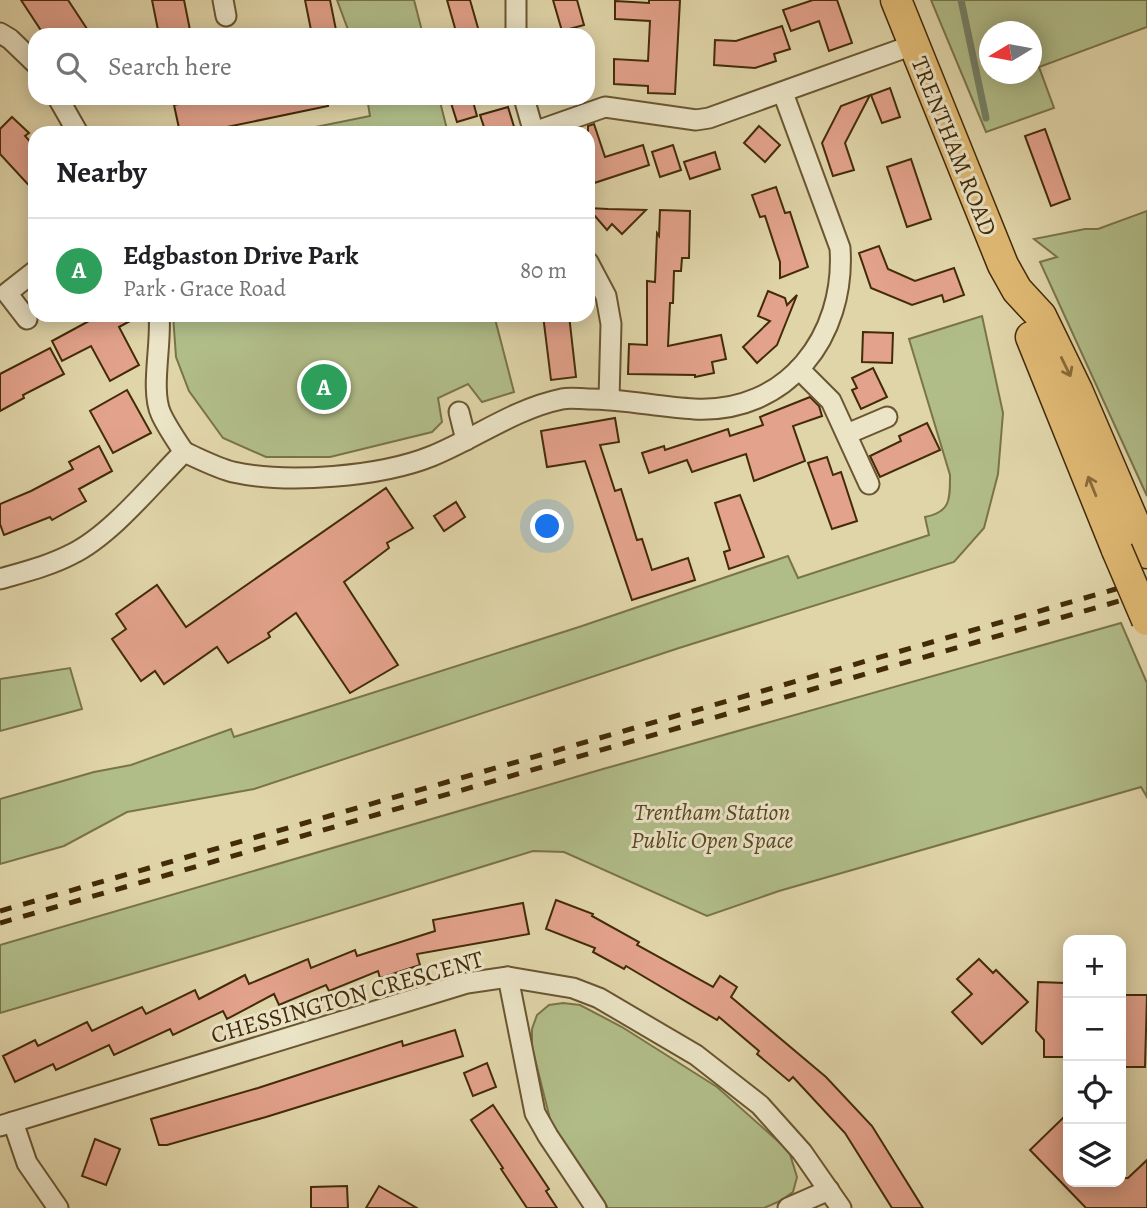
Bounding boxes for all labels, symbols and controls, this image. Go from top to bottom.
north arrow [979,21,1042,84]
search box [28,28,595,105]
icon: search [52,48,90,86]
text: Search here [108,49,232,84]
street label: TRENTHAM ROAD [903,52,1005,240]
text: Nearby [56,152,147,192]
text: Edgbaston Drive Park [123,238,358,273]
text: A [72,255,86,286]
text: 80 m [520,255,567,286]
text: Park · Grace Road [123,273,286,304]
one-way arrow [1060,356,1074,377]
pin: A [301,361,347,413]
one-way arrow [1084,476,1097,498]
your location [530,509,564,543]
park label: Trentham Station Public Open Space [631,796,794,856]
map controls [1063,935,1126,1187]
button: + [1063,935,1126,998]
street label: CHESSINGTON CRESCENT [207,943,487,1051]
button: − [1063,998,1126,1061]
button: locate [1063,1061,1126,1124]
button: layers [1063,1124,1126,1187]

